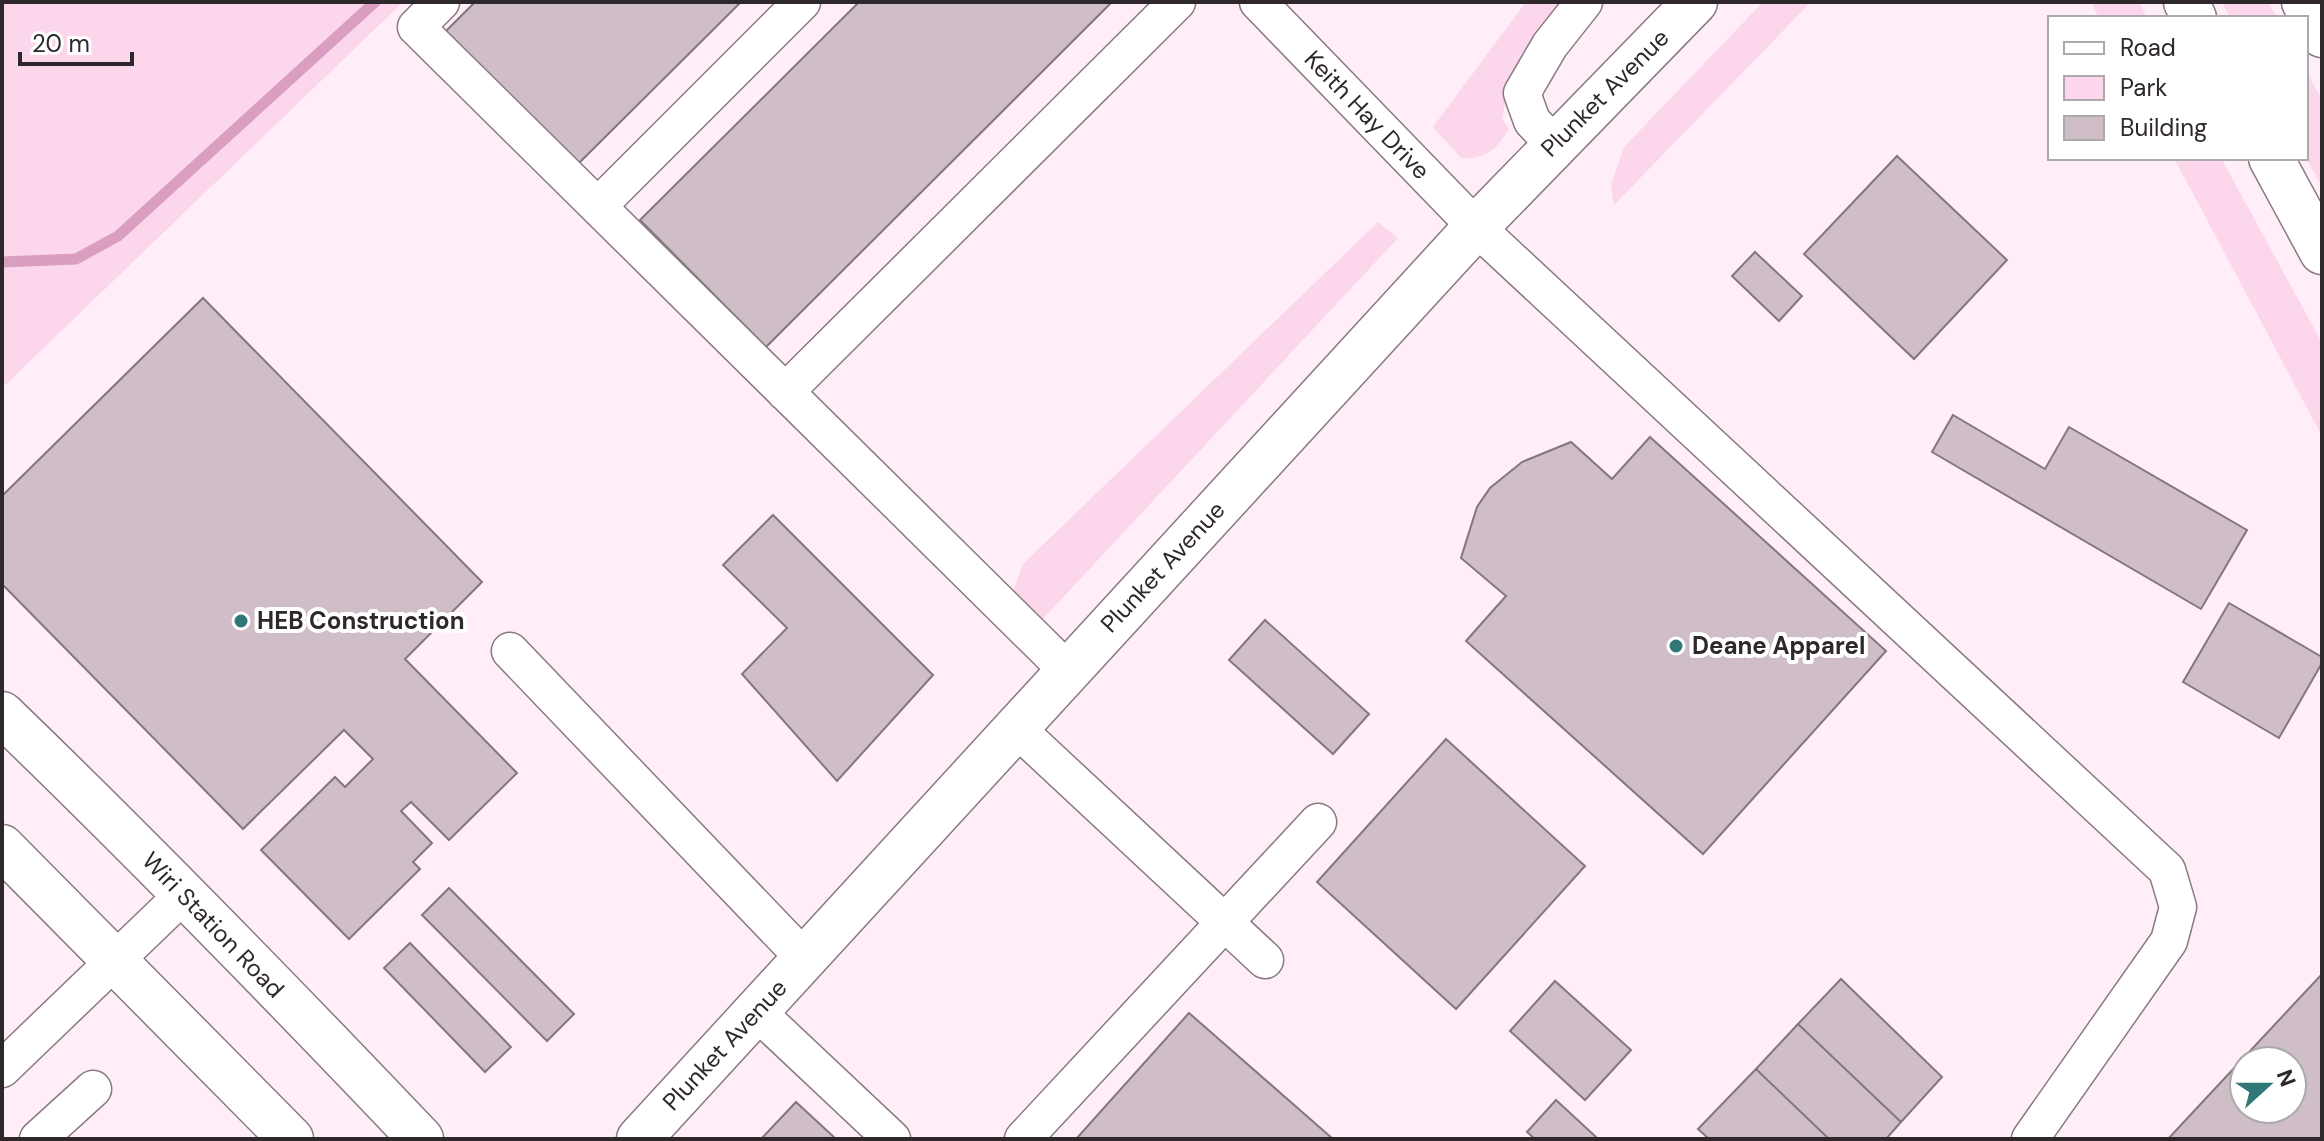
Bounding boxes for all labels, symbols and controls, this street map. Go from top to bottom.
scale bar [20,16,132,66]
legend [2048,16,2308,160]
street label: Plunket Avenue [1534,22,1675,163]
text: 20 m [32,28,90,59]
text: Road [2120,32,2176,63]
street label: Keith Hay Drive [1298,44,1437,186]
text: Park [2120,72,2167,103]
text: Building [2120,112,2207,143]
street label: Plunket Avenue [1094,494,1231,639]
place label: HEB Construction [257,605,465,636]
marker: HEB Construction [232,612,250,630]
place label: Deane Apparel [1692,630,1865,661]
marker: Deane Apparel [1667,637,1685,655]
street label: Wiri Station Road [136,845,291,1004]
street label: Plunket Avenue [656,972,793,1117]
north arrow [2228,1045,2308,1125]
text: N [2270,1065,2303,1091]

